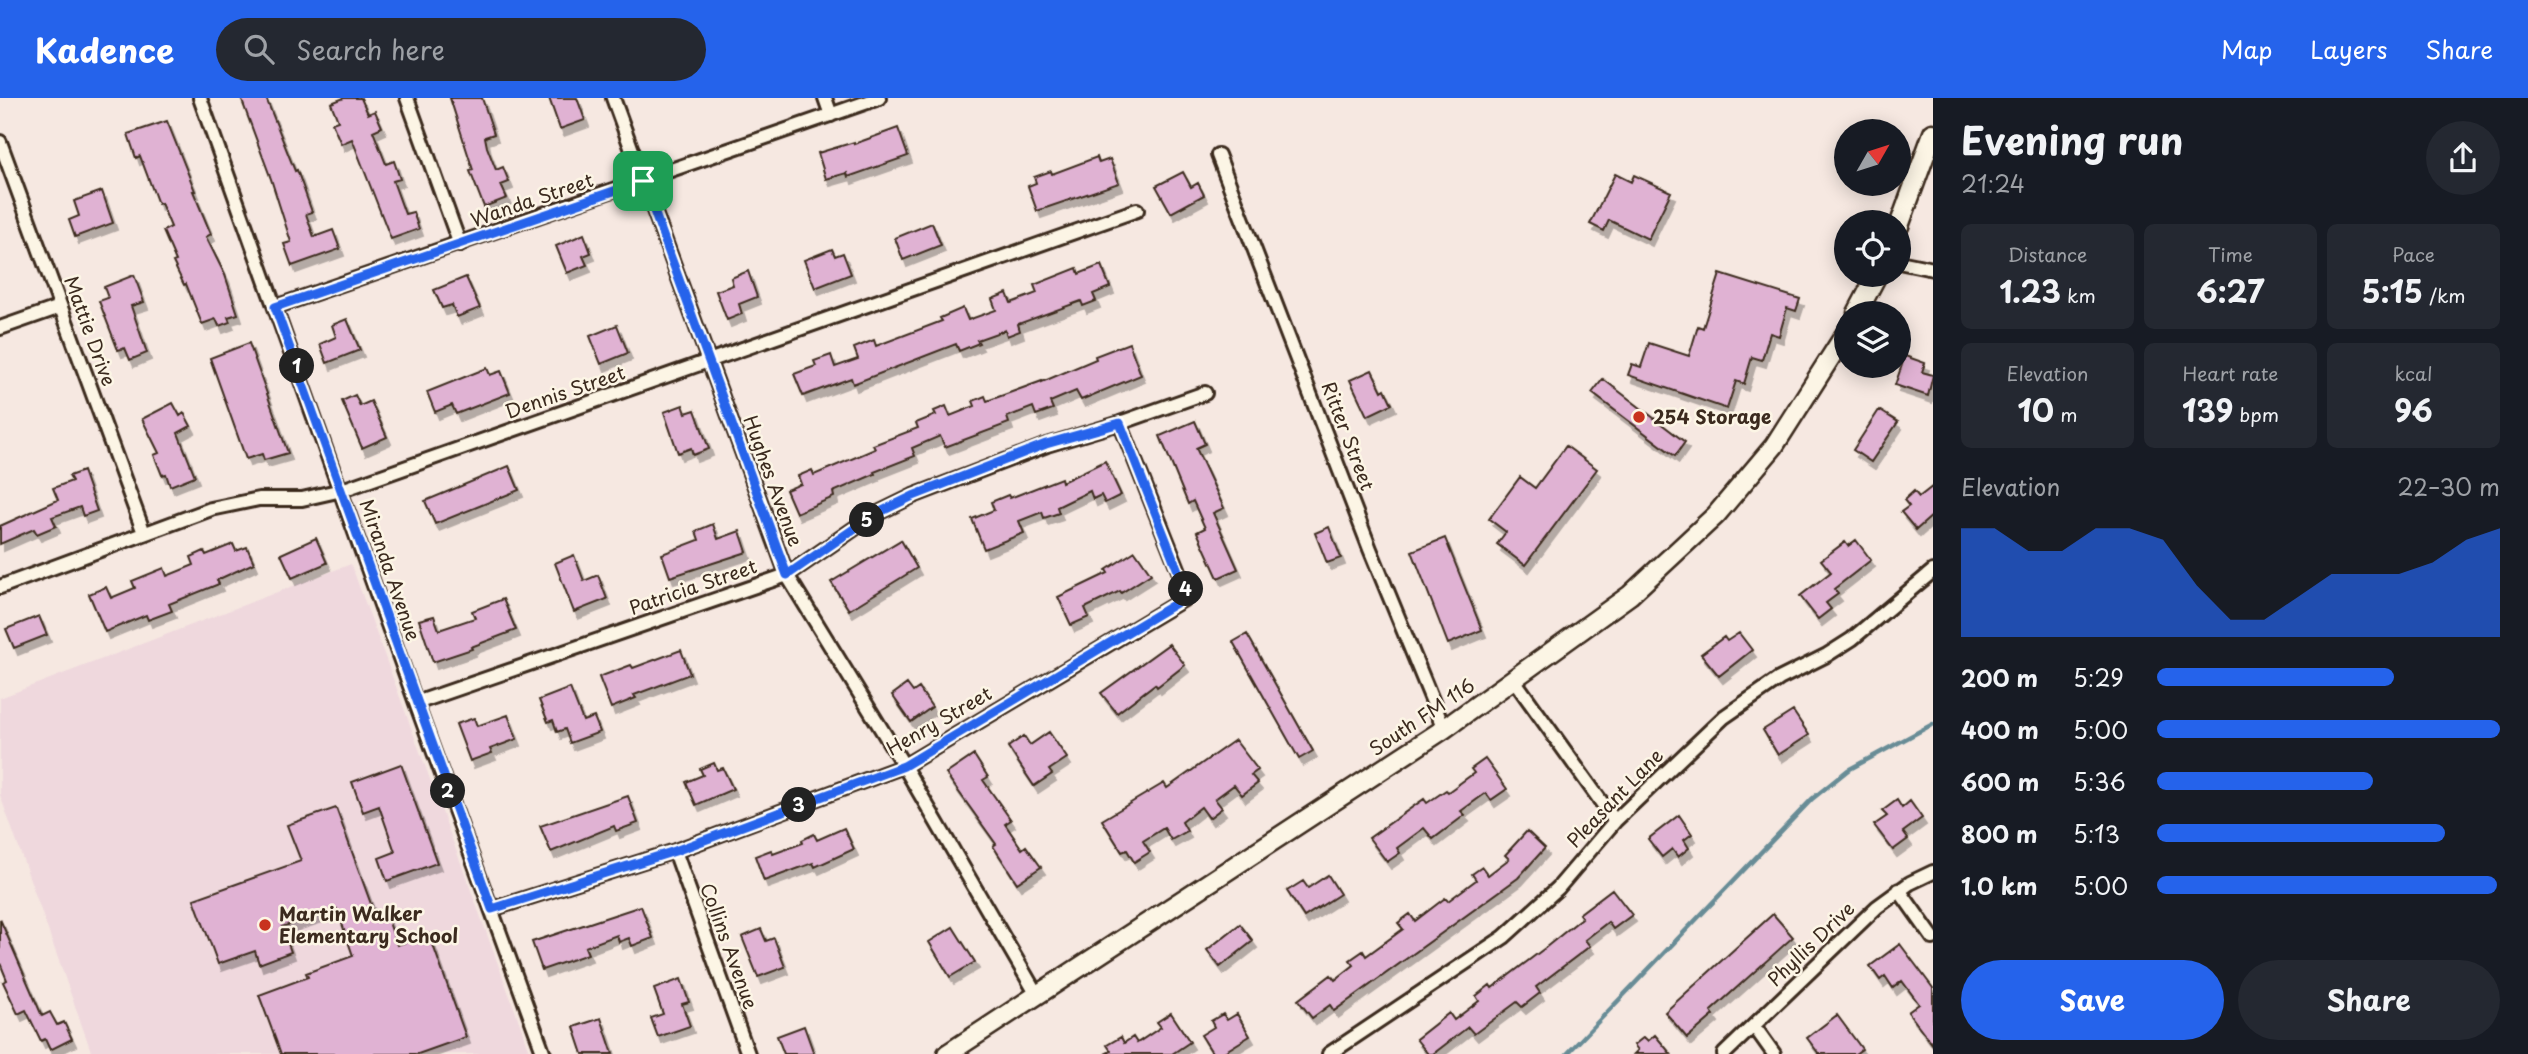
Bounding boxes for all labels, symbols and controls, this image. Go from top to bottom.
search box [216,18,706,81]
text: Kadence [35,24,174,74]
icon: search [240,30,278,68]
text: Search here [296,30,445,69]
text: Map [2221,31,2272,67]
text: Layers [2310,31,2387,67]
text: Share [2425,31,2493,67]
text: Evening run [1961,111,2183,168]
north arrow [1834,119,1911,196]
map controls [1834,119,1911,378]
button: share [2426,121,2500,195]
pin [613,151,673,211]
icon: arrive [624,162,662,200]
street label: Wanda Street [467,165,597,233]
text: 21:24 [1961,166,2025,201]
button: locate [1834,210,1911,287]
text: Distance [2008,240,2087,268]
text: Time [2208,240,2253,268]
text: Pace [2392,240,2435,268]
text: 1.23 [1999,268,2061,313]
text: 6:27 [2197,268,2264,313]
text: 5:15 [2361,268,2423,313]
street label: Mattie Drive [58,272,124,389]
text: km [2061,281,2096,309]
text: /km [2423,281,2466,309]
button: layers [1834,301,1911,378]
pin: 1 [280,348,314,384]
text: 1 [292,351,301,379]
street label: Dennis Street [501,357,629,425]
text: Elevation [2007,359,2088,387]
text: Heart rate [2183,359,2278,387]
text: kcal [2395,359,2432,387]
street label: Ritter Street [1315,377,1383,494]
text: 10 [2017,387,2054,432]
text: 139 [2182,387,2233,432]
text: 96 [2394,387,2433,432]
text: m [2054,400,2078,428]
text: bpm [2233,400,2279,428]
place label: 254 Storage [1653,402,1771,430]
marker: 254 Storage [1631,409,1647,425]
street label: Hughes Avenue [737,411,811,550]
text: Elevation [1961,469,2060,504]
text: 22–30 m [2397,469,2500,504]
street label: Miranda Avenue [354,495,428,644]
pin: 5 [850,502,884,538]
text: 5 [860,505,873,533]
street label: Patricia Street [625,551,761,621]
pin: 4 [1168,572,1204,606]
text: 4 [1179,574,1192,602]
text: 200 m [1961,660,2038,695]
text: 5:29 [2073,660,2124,695]
street label: South FM 116 [1363,670,1480,762]
street label: Henry Street [881,678,997,762]
text: 400 m [1961,712,2039,747]
text: 5:00 [2073,712,2128,747]
street label: Pleasant Lane [1560,741,1669,853]
text: 600 m [1961,764,2039,799]
text: 5:36 [2073,764,2126,799]
pin: 2 [430,774,466,808]
text: 2 [441,776,454,804]
pin: 3 [782,788,816,822]
text: 3 [792,790,805,818]
text: 800 m [1961,816,2038,851]
text: 5:13 [2073,816,2120,851]
text: 1.0 km [1961,868,2038,903]
text: 5:00 [2073,868,2128,903]
street label: Collins Avenue [694,879,766,1013]
street label: Phyllis Drive [1760,894,1860,992]
place label: Martin Walker Elementary School [279,899,458,949]
marker: Martin Walker Elementary School [257,917,273,933]
button: Save [1961,960,2224,1040]
button: Share [2238,960,2500,1040]

